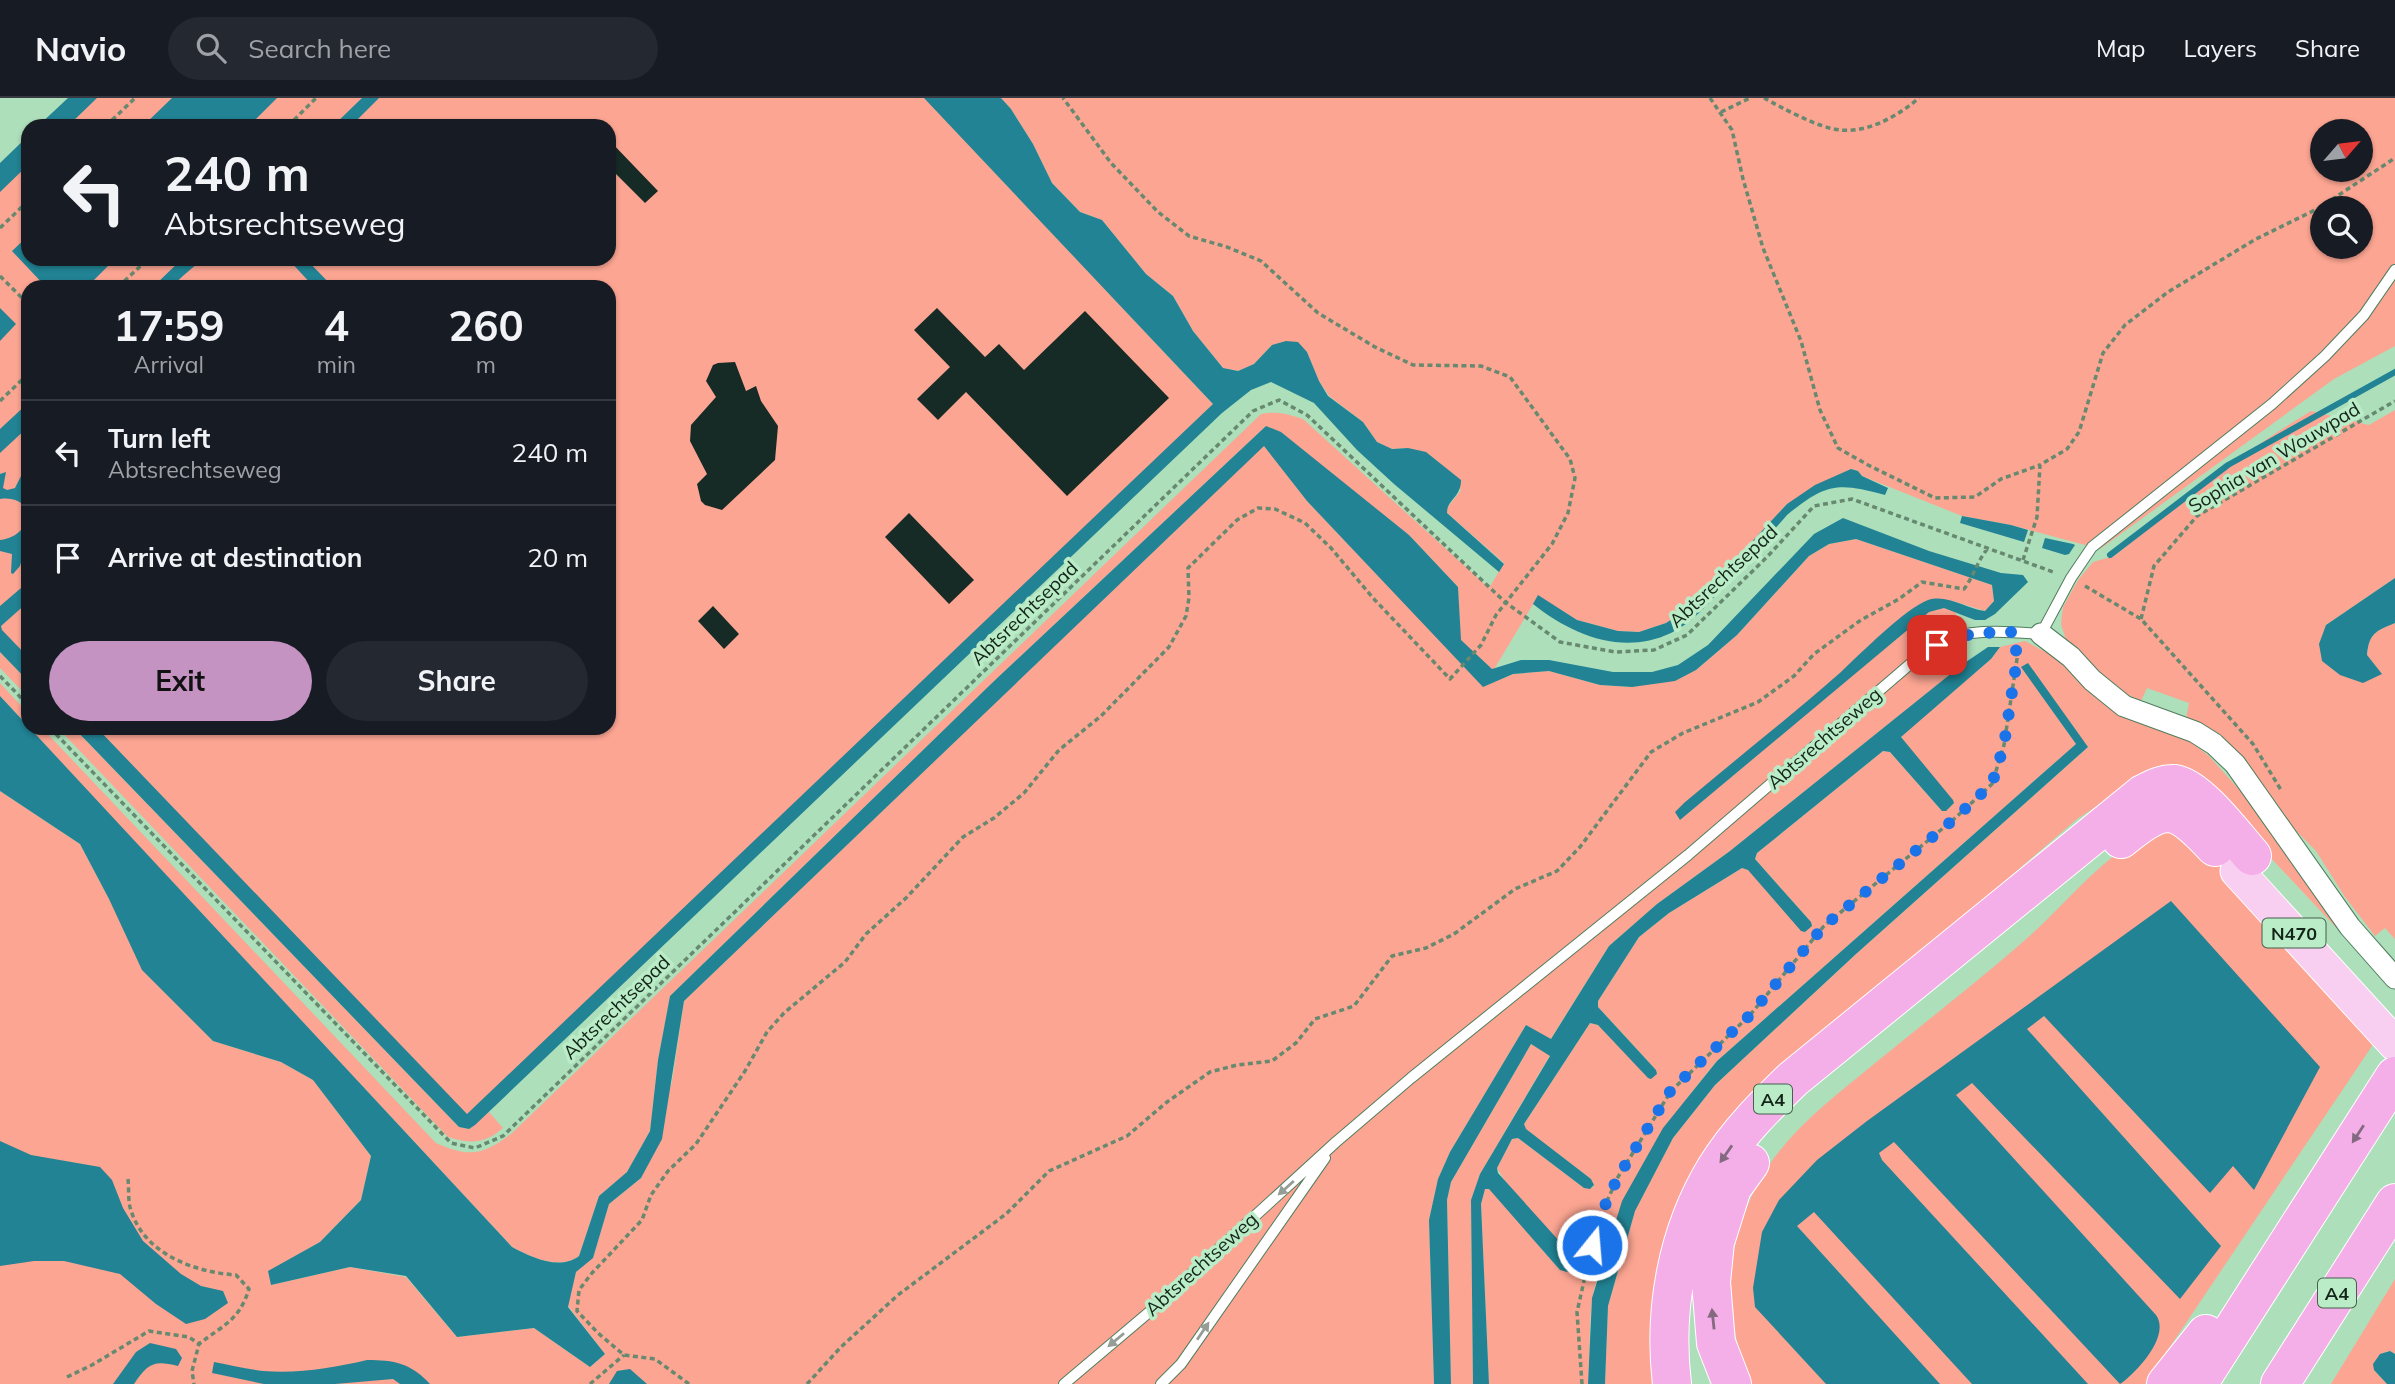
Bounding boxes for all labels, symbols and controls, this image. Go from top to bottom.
search box [168,17,658,80]
text: Navio [35,28,126,69]
icon: search [192,29,230,67]
text: Search here [248,32,391,65]
text: Map [2096,33,2145,63]
text: Layers [2183,33,2257,63]
text: Share [2295,33,2360,63]
north arrow [2310,119,2373,182]
map controls [2310,119,2373,259]
text: 240 m [164,142,310,203]
icon: left [49,147,140,238]
button: search [2310,196,2373,259]
text: Abtsrechtseweg [164,203,406,243]
text: 17:59 [113,299,224,352]
text: 4 [324,299,349,352]
text: 260 [448,299,524,352]
text: Arrival [134,350,204,379]
text: min [317,350,356,379]
text: m [476,350,496,379]
street label: Sophia van Wouwpad [2184,396,2364,518]
text: Turn left [108,422,210,455]
icon: left [49,434,87,472]
text: 240 m [512,436,588,469]
text: Abtsrechtseweg [108,455,282,484]
street label: Abtsrechtsepad [1664,520,1782,632]
icon: arrive [49,539,87,577]
text: Arrive at destination [108,541,363,574]
text: 20 m [527,541,588,574]
street label: Abtsrechtsepad [965,556,1083,670]
pin [1907,615,1967,675]
icon: arrive [1918,626,1956,664]
button: Exit [49,641,312,721]
button: Share [326,641,588,721]
street label: Abtsrechtseweg [1762,682,1886,794]
road number: N470 [2262,918,2326,948]
street label: Abtsrechtsepad [557,950,675,1064]
road number: A4 [1754,1084,1792,1114]
one-way arrow [2352,1124,2365,1143]
one-way arrow [1719,1145,1733,1163]
one-way arrow [1277,1180,1295,1196]
street label: Abtsrechtseweg [1140,1207,1262,1321]
position arrow [1555,1208,1629,1282]
road number: A4 [2318,1278,2356,1308]
one-way arrow [1707,1308,1718,1330]
one-way arrow [1196,1321,1209,1340]
one-way arrow [1108,1332,1125,1347]

